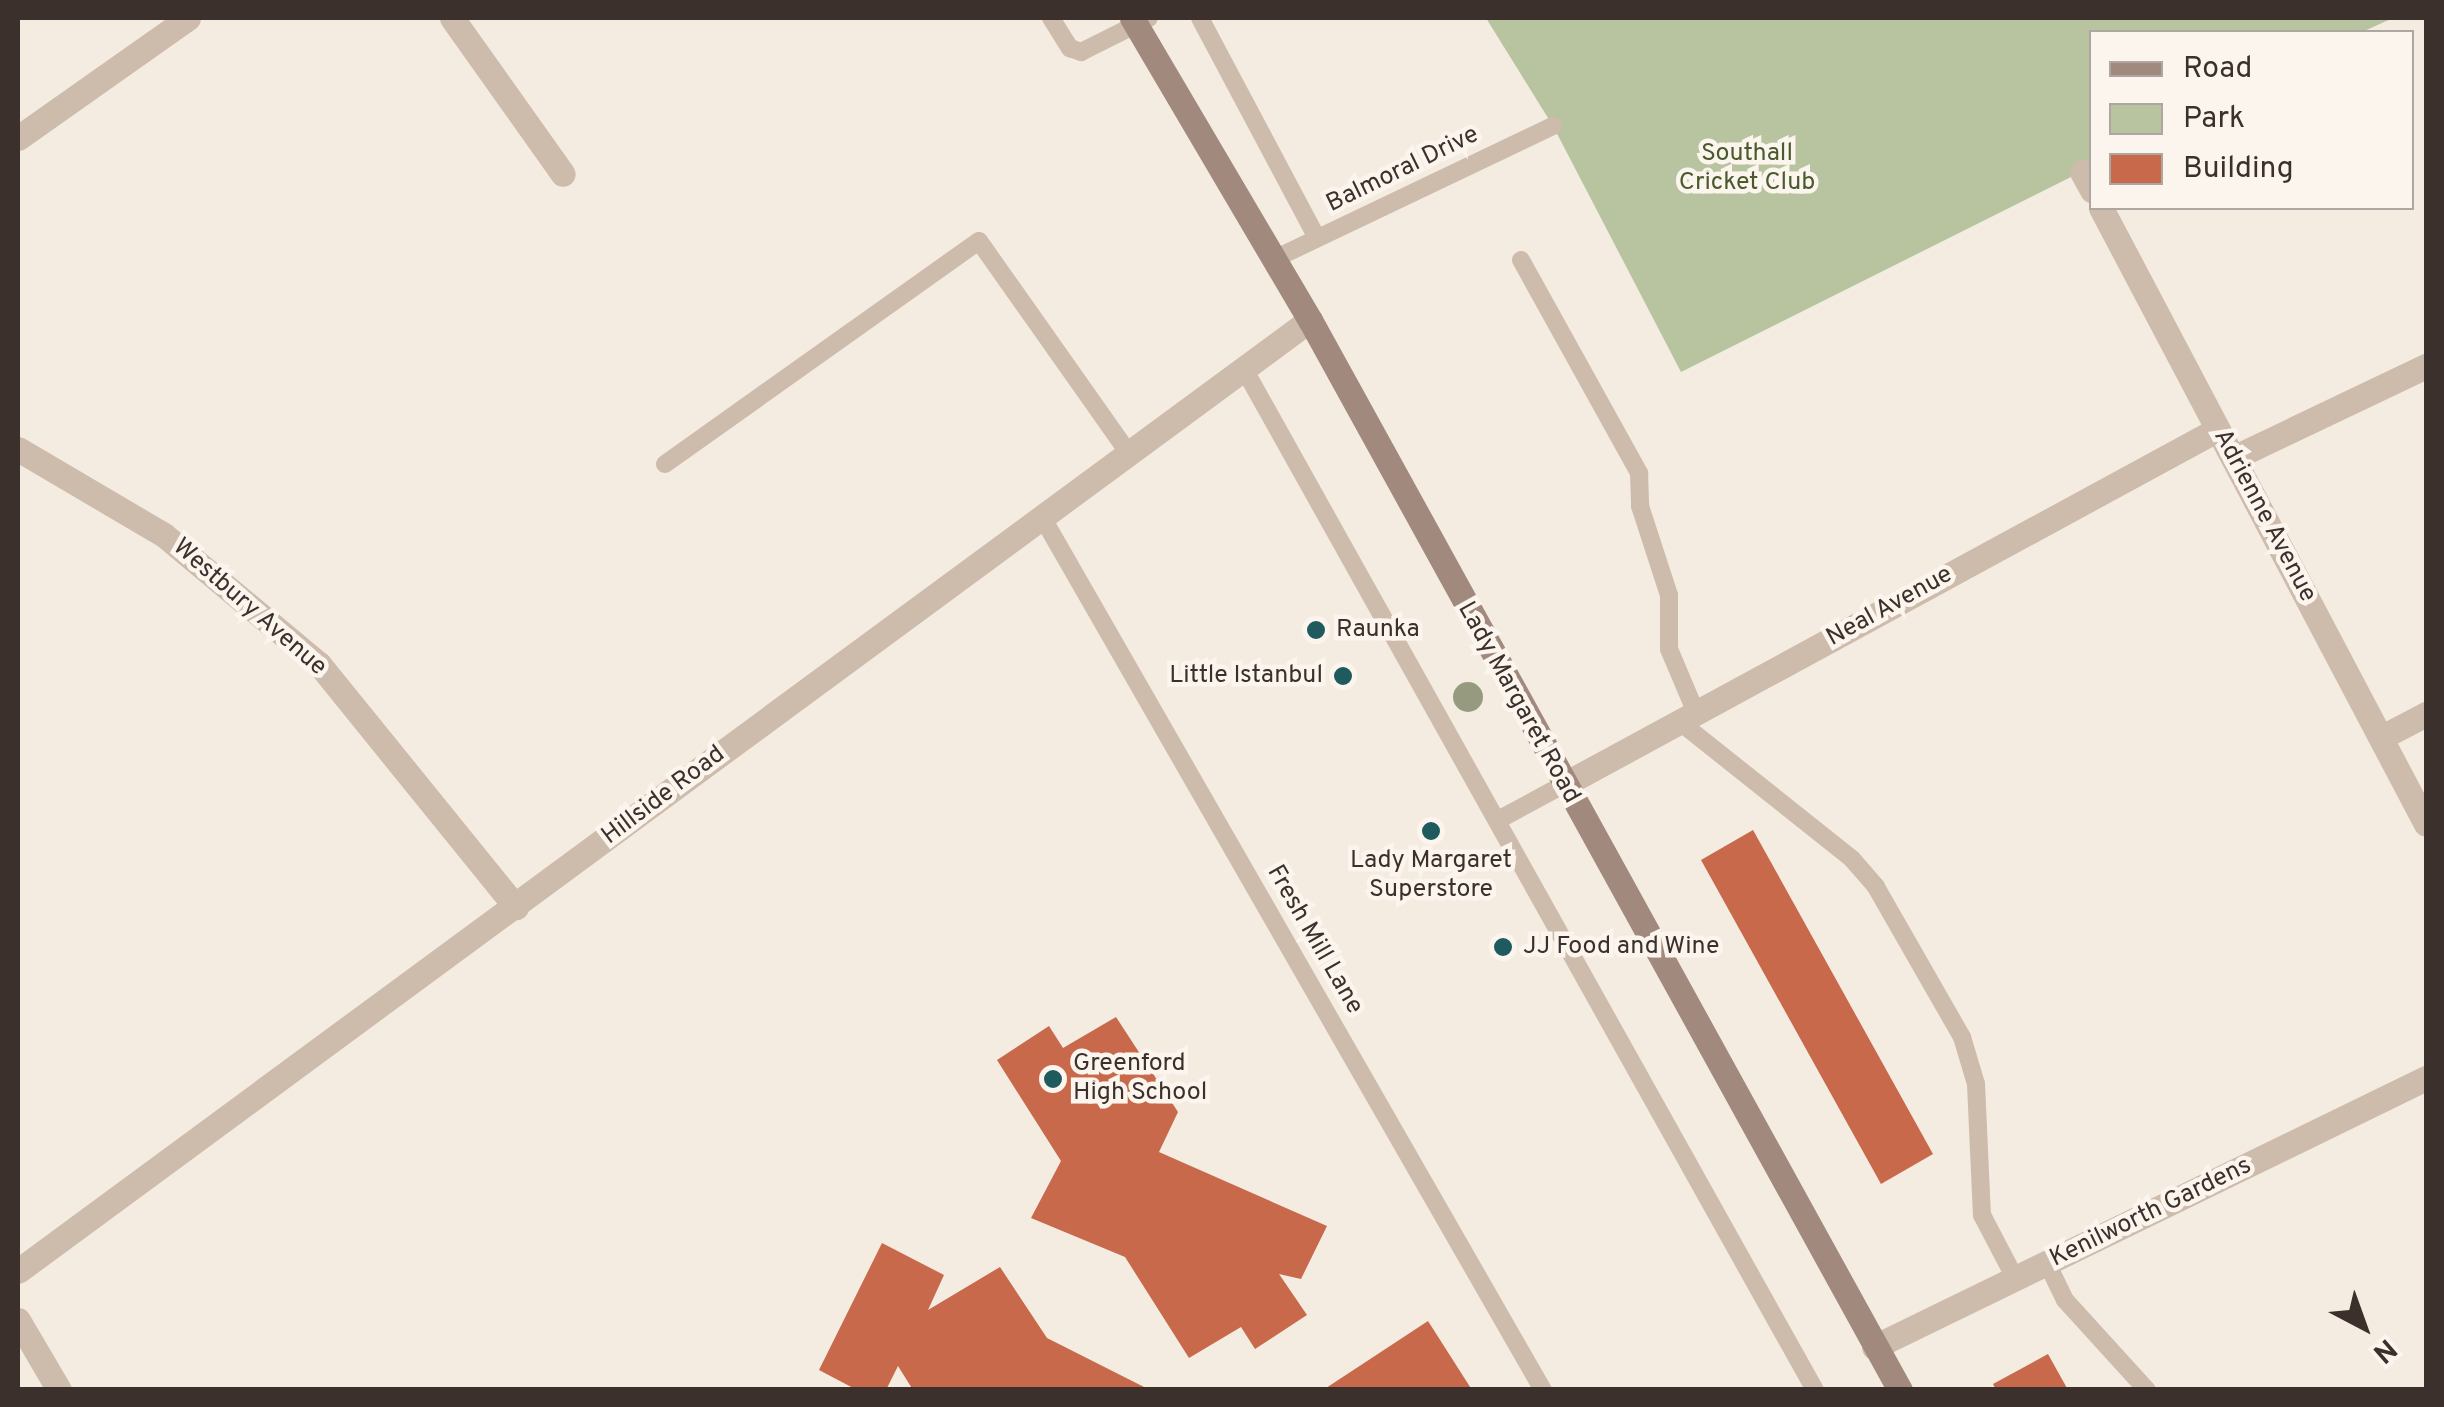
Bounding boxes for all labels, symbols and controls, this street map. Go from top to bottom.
legend [2089,30,2414,210]
text: Road [2183,51,2252,88]
text: Park [2183,101,2245,138]
street label: Balmoral Drive [1322,120,1484,220]
park label: Southall Cricket Club [1679,140,1815,199]
text: Building [2183,151,2294,188]
street label: Adrienne Avenue [2206,424,2322,608]
street label: Westbury Avenue [166,533,332,683]
street label: Neal Avenue [1821,560,1959,654]
street label: Lady Margaret Road [1450,597,1586,809]
place label: Raunka [1336,615,1420,645]
marker: Raunka [1305,619,1327,641]
place label: Little Istanbul [1169,661,1323,691]
marker: Little Istanbul [1332,665,1354,687]
street label: Hillside Road [597,740,731,852]
marker: Lady Margaret Superstore [1420,820,1442,842]
place label: Lady Margaret Superstore [1350,847,1512,906]
street label: Fresh Mill Lane [1259,860,1369,1020]
place label: JJ Food and Wine [1523,932,1720,962]
marker: JJ Food and Wine [1492,936,1514,958]
place label: Greenford High School [1073,1050,1207,1109]
marker: Greenford High School [1042,1068,1064,1090]
street label: Kenilworth Gardens [2045,1151,2257,1275]
north arrow [2314,1277,2414,1377]
text: N [2364,1329,2403,1370]

